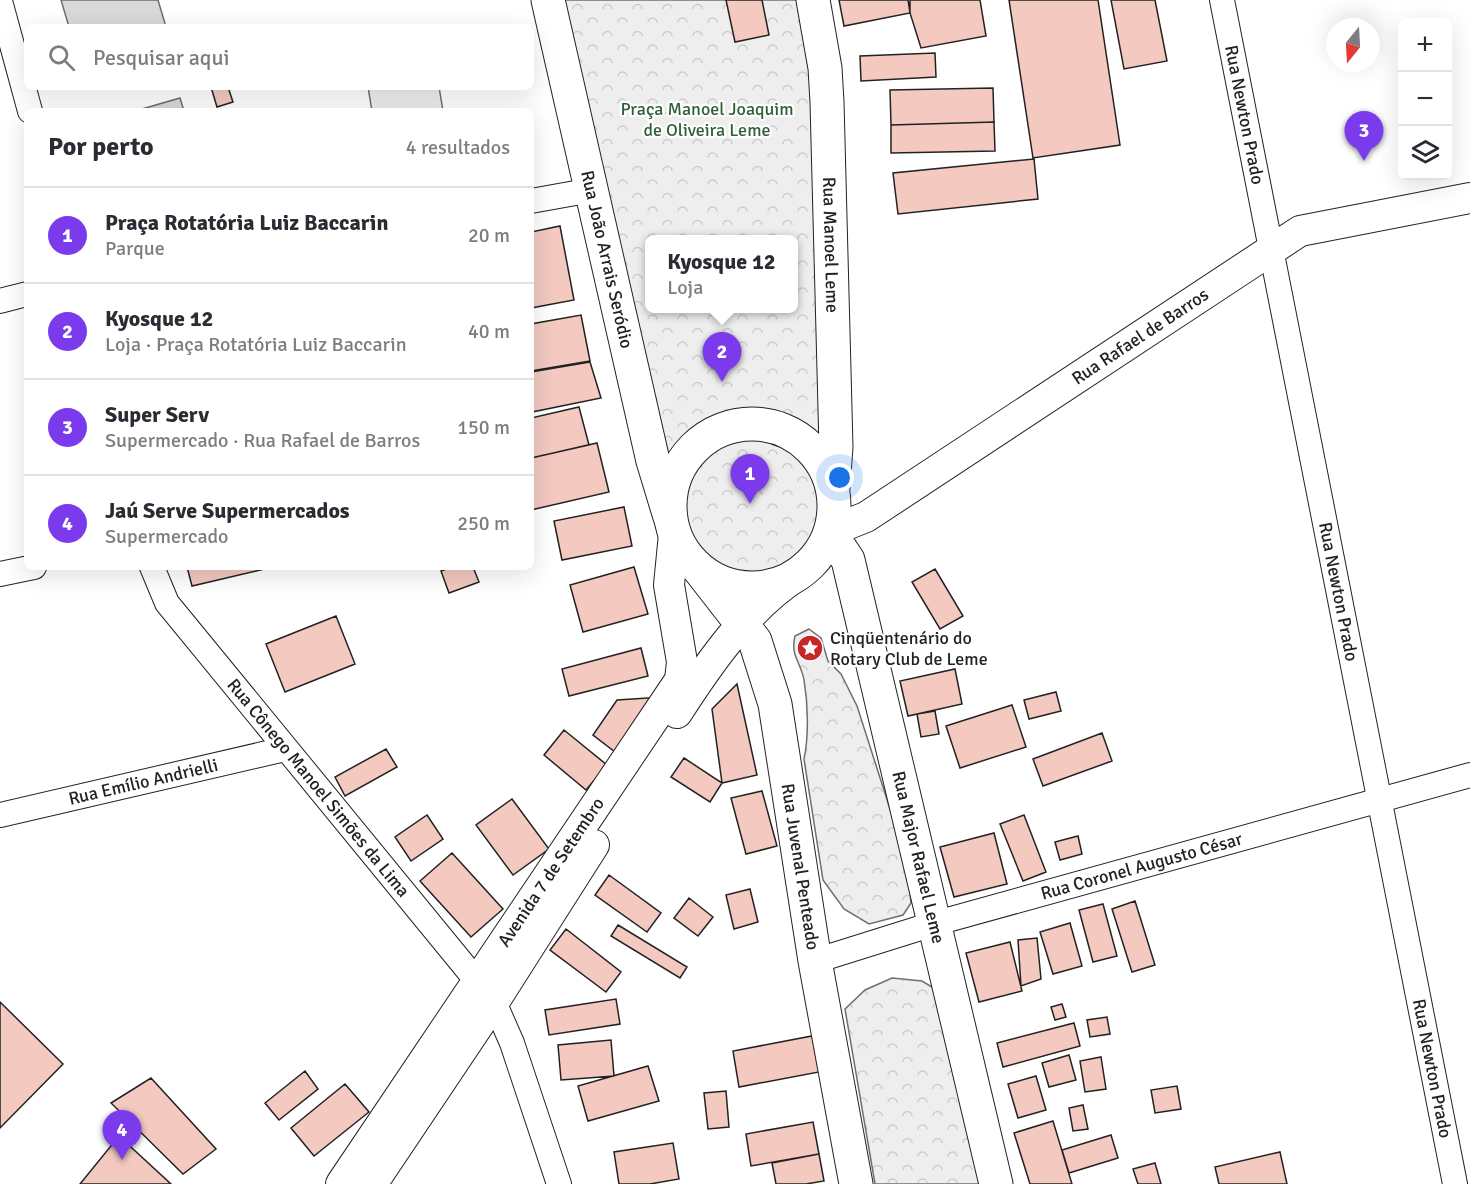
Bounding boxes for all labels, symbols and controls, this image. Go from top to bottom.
north arrow [1326,18,1380,72]
map controls [1398,18,1452,180]
button: + [1398,18,1452,72]
search box [24,24,534,90]
icon: search [45,41,78,74]
street label: Rua Newton Prado [1220,43,1269,186]
text: Pesquisar aqui [93,44,229,71]
button: − [1398,72,1452,126]
park label: Praça Manoel Joaquim de Oliveira Leme [620,98,794,141]
pin: 3 [1344,112,1384,161]
button: layers [1398,126,1452,180]
text: Por perto [48,131,154,163]
text: 4 resultados [406,135,510,160]
street label: Rua João Arrais Seródio [576,168,638,350]
street label: Rua Manoel Leme [818,177,843,313]
text: Praça Rotatória Luiz Baccarin [105,209,388,236]
text: 1 [62,223,73,248]
text: 20 m [468,223,510,248]
popup [645,235,798,313]
text: Parque [105,236,165,261]
text: Kyosque 12 [667,248,776,275]
text: Loja [667,275,703,300]
street label: Rua Rafael de Barros [1068,283,1213,389]
text: Kyosque 12 [105,305,214,332]
text: 2 [62,319,73,344]
text: 40 m [468,319,510,344]
text: Loja · Praça Rotatória Luiz Baccarin [105,332,407,357]
pin: 2 [702,332,742,382]
text: Super Serv [105,401,209,428]
text: 3 [62,415,73,440]
text: 150 m [457,415,510,440]
text: Supermercado · Rua Rafael de Barros [105,428,420,453]
pin: 1 [730,454,770,504]
your location [825,463,854,492]
text: Jaú Serve Supermercados [105,497,350,524]
text: 4 [62,511,73,536]
text: 250 m [457,511,510,536]
street label: Rua Newton Prado [1314,520,1363,663]
text: Supermercado [105,524,228,549]
place label: Cinqüentenário do Rotary Club de Leme [830,627,988,670]
place icon: Cinqüentenário do Rotary Club de Leme [795,633,825,663]
street label: Rua Cônego Manoel Simões da Lima [223,674,414,902]
street label: Rua Emílio Andrielli [66,754,220,810]
street label: Rua Major Rafael Leme [887,769,950,946]
street label: Rua Juvenal Penteado [777,782,824,952]
street label: Avenida 7 de Setembro [493,793,609,951]
street label: Rua Coronel Augusto César [1038,828,1245,905]
street label: Rua Newton Prado [1408,997,1457,1140]
pin: 4 [102,1110,142,1160]

